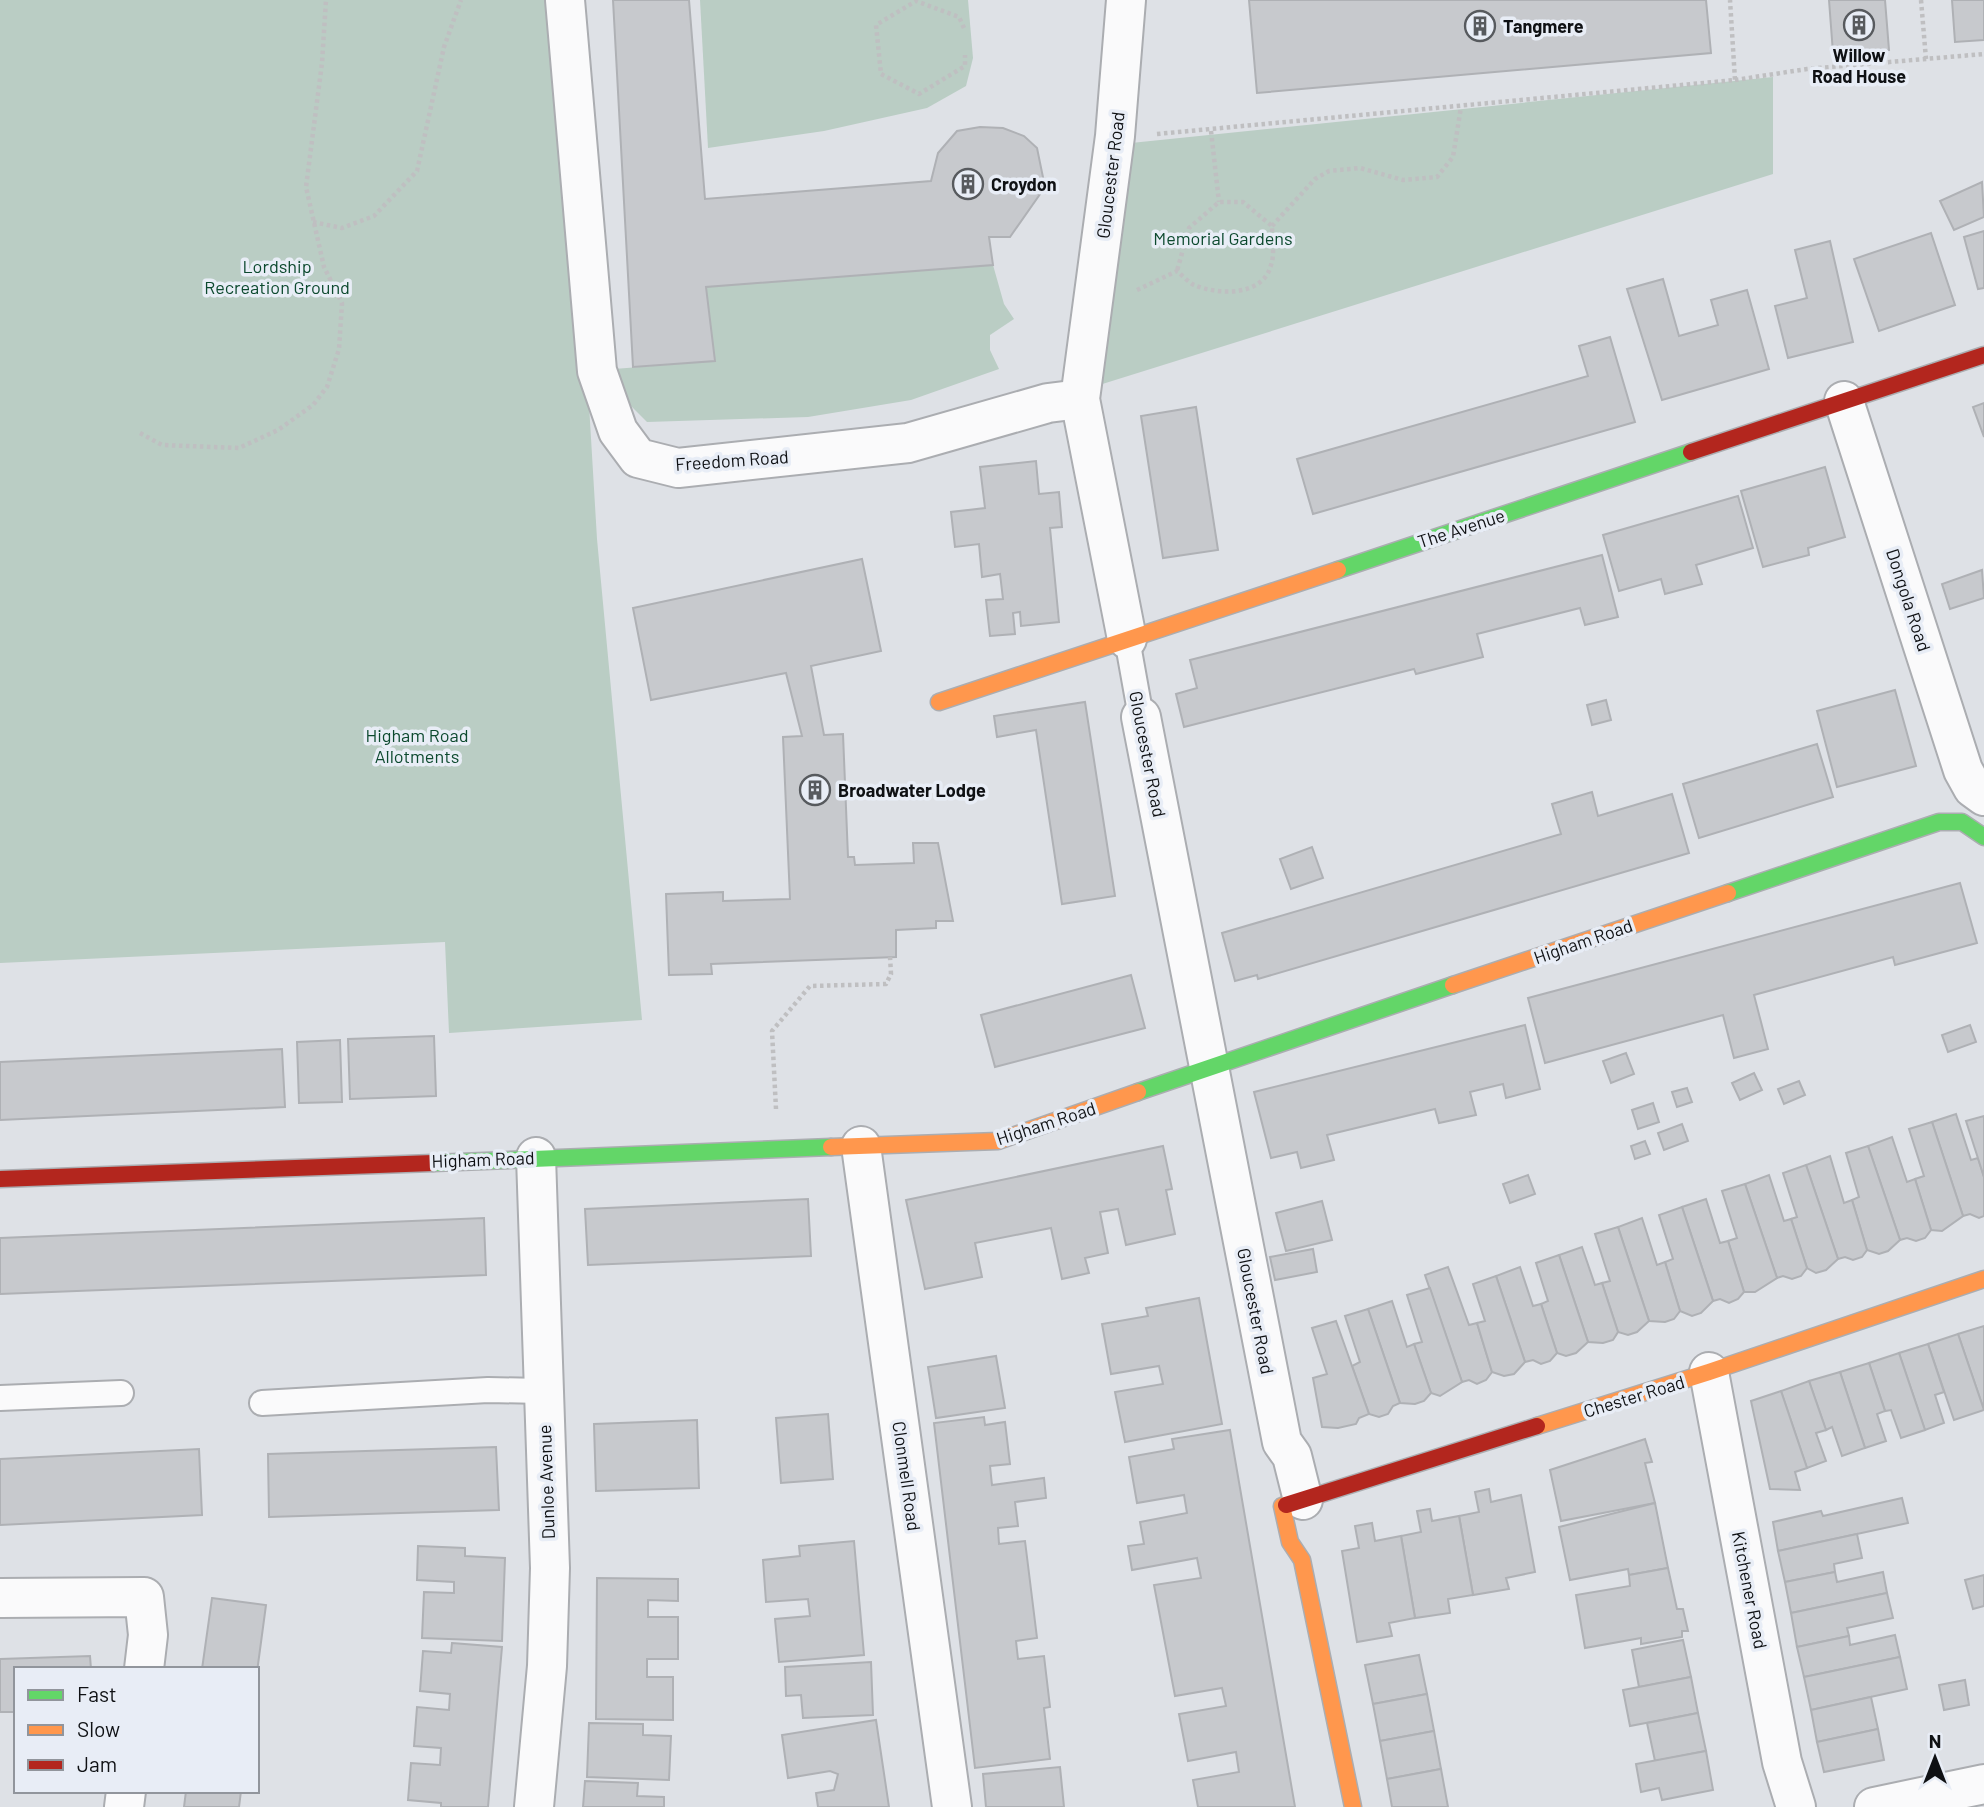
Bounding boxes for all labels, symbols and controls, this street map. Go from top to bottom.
building icon: Willow Road House [1842,8,1876,42]
building icon: Tangmere [1463,9,1497,43]
place label: Tangmere [1503,15,1584,37]
place label: Willow Road House [1812,44,1906,87]
street label: Gloucester Road [1091,110,1129,240]
building icon: Croydon [951,167,985,201]
place label: Croydon [991,173,1057,195]
park label: Memorial Gardens [1153,227,1293,249]
park label: Lordship Recreation Ground [204,255,350,298]
street label: Freedom Road [675,445,789,475]
street label: The Avenue [1415,504,1507,552]
street label: Dongola Road [1882,546,1936,654]
street label: Gloucester Road [1125,689,1171,819]
park label: Higham Road Allotments [365,724,469,767]
building icon: Broadwater Lodge [798,773,832,807]
place label: Broadwater Lodge [838,779,986,801]
street label: Higham Road [1531,914,1635,968]
street label: Higham Road [994,1097,1098,1149]
street label: Higham Road [431,1146,535,1172]
street label: Gloucester Road [1233,1246,1279,1376]
street label: Chester Road [1581,1370,1687,1422]
street label: Clonmell Road [888,1420,926,1532]
street label: Dunloe Avenue [533,1424,559,1540]
street label: Kitchener Road [1728,1529,1772,1651]
legend [14,1667,259,1793]
text: Fast [77,1681,117,1706]
text: Slow [77,1716,120,1741]
north arrow [1900,1723,1970,1793]
text: N [1929,1729,1941,1752]
text: Jam [77,1751,117,1776]

